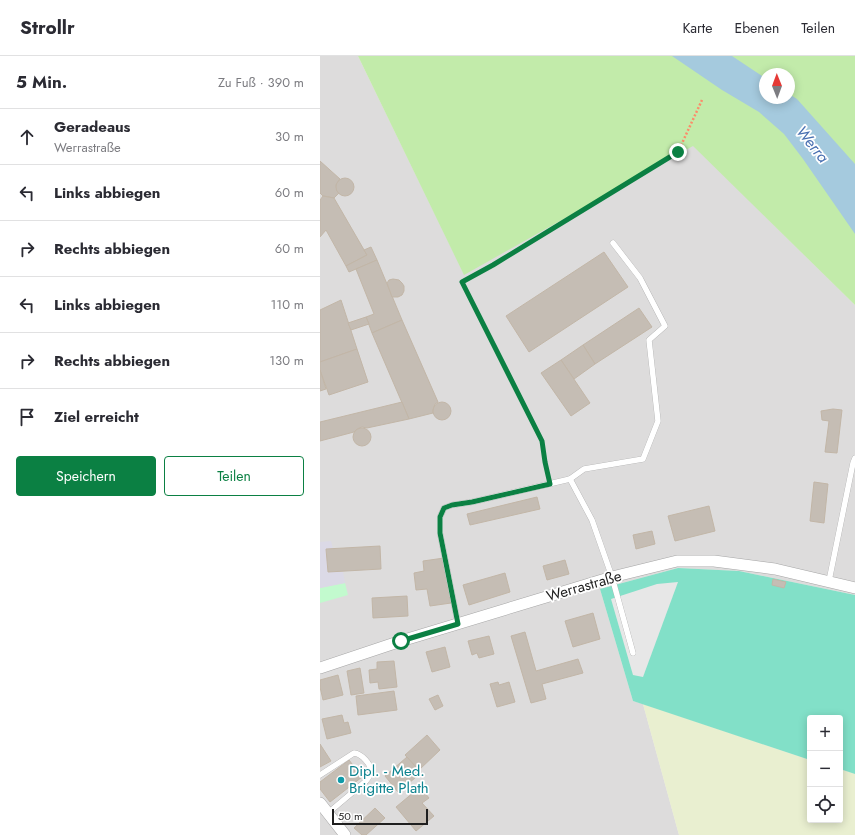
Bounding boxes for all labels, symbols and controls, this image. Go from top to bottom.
text: Strollr [20,14,75,41]
text: Karte [682,18,712,38]
text: Ebenen [734,18,779,38]
text: Teilen [801,18,835,38]
north arrow [759,68,795,104]
text: 5 Min. [16,70,67,94]
text: Zu Fuß · 390 m [218,73,304,92]
text: Geradeaus [54,116,130,138]
water label: Werra [791,121,835,168]
icon: ahead [16,126,38,148]
text: 30 m [275,127,304,146]
text: Werrastraße [54,138,121,157]
route end [669,143,687,161]
icon: left [16,182,38,204]
text: Links abbiegen [54,182,160,204]
text: 60 m [275,183,304,202]
icon: right [16,238,38,260]
text: Rechts abbiegen [54,238,170,260]
text: 60 m [275,239,304,258]
icon: left [16,294,38,316]
text: Links abbiegen [54,294,160,316]
text: 110 m [270,295,304,314]
icon: right [16,350,38,372]
text: Rechts abbiegen [54,350,170,372]
text: 130 m [269,351,304,370]
icon: arrive [16,406,38,428]
text: Ziel erreicht [54,406,139,428]
button: Speichern [16,456,156,496]
button: Teilen [164,456,304,496]
street label: Werrastraße [544,565,624,607]
route start [392,632,410,650]
map controls [807,715,843,823]
button: + [807,715,843,751]
button: − [807,751,843,787]
place label: Dipl. - Med. Brigitte Plath [349,760,429,799]
marker: Dipl. - Med. Brigitte Plath [336,775,346,785]
button: locate [807,787,843,823]
scale bar [332,807,428,826]
text: 50 m [338,808,363,824]

